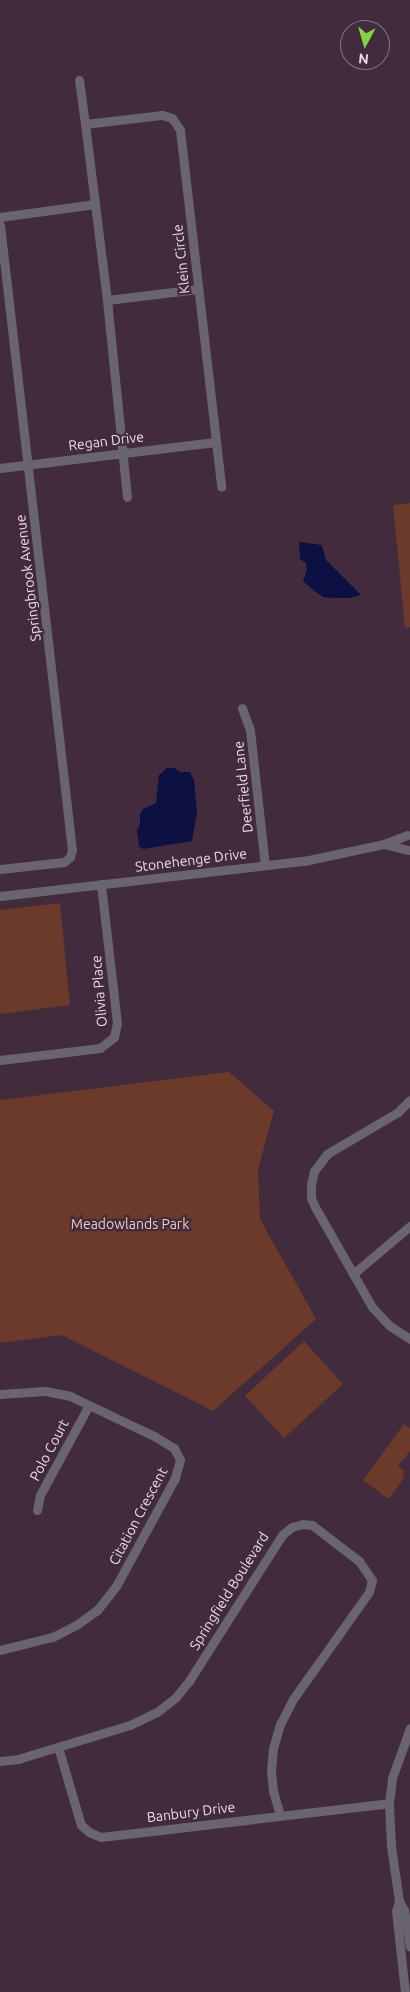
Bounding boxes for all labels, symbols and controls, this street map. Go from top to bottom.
north arrow [340,20,390,70]
text: N [358,50,370,67]
street label: Klein Circle [169,223,193,295]
street label: Regan Drive [67,428,145,454]
street label: Springbrook Avenue [12,514,44,642]
street label: Deerfield Lane [230,740,256,834]
street label: Stonehenge Drive [134,845,248,875]
street label: Olivia Place [87,954,111,1028]
park label: Meadowlands Park [71,1216,189,1232]
street label: Polo Court [26,1416,72,1484]
street label: Citation Crescent [105,1464,171,1568]
street label: Springfield Boulevard [186,1529,272,1653]
street label: Banbury Drive [146,1798,236,1826]

